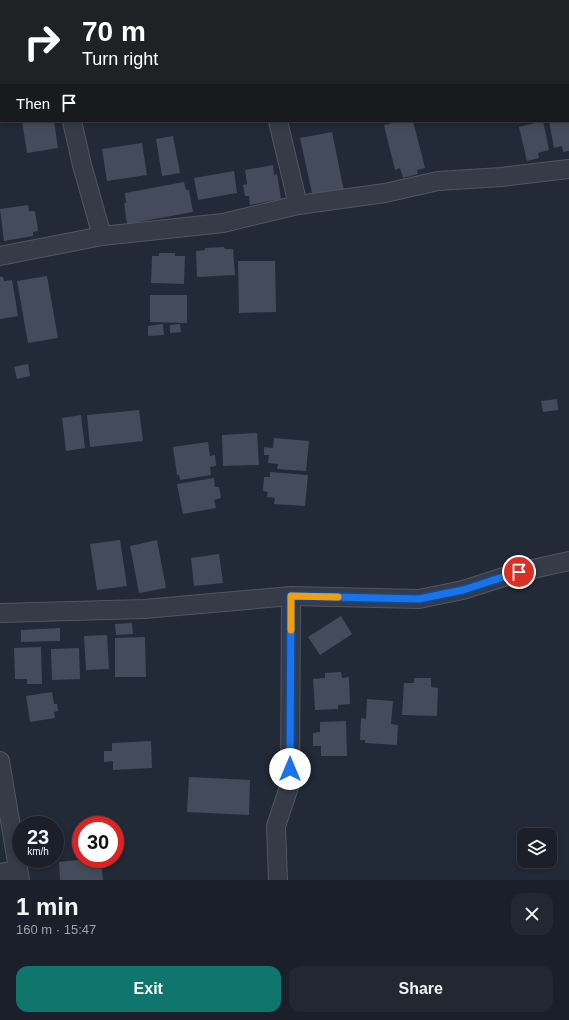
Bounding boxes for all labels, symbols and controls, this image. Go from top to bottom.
icon: right [16,16,68,68]
text: 70 m [82,16,146,47]
text: Turn right [82,49,158,69]
icon: arrive [58,92,80,114]
text: Then [16,95,50,112]
pin [502,555,536,589]
icon: arrive [508,561,530,583]
position arrow [269,748,311,790]
speed limit sign: 30 [72,816,124,868]
text: 23 [27,826,49,848]
map controls [517,828,557,868]
button: layers [517,828,557,868]
text: km/h [27,846,49,857]
text: 1 min [16,893,79,920]
button: close [511,893,553,935]
text: 160 m · 15:47 [16,922,96,937]
button: Exit [16,966,281,1012]
button: Share [289,966,553,1012]

